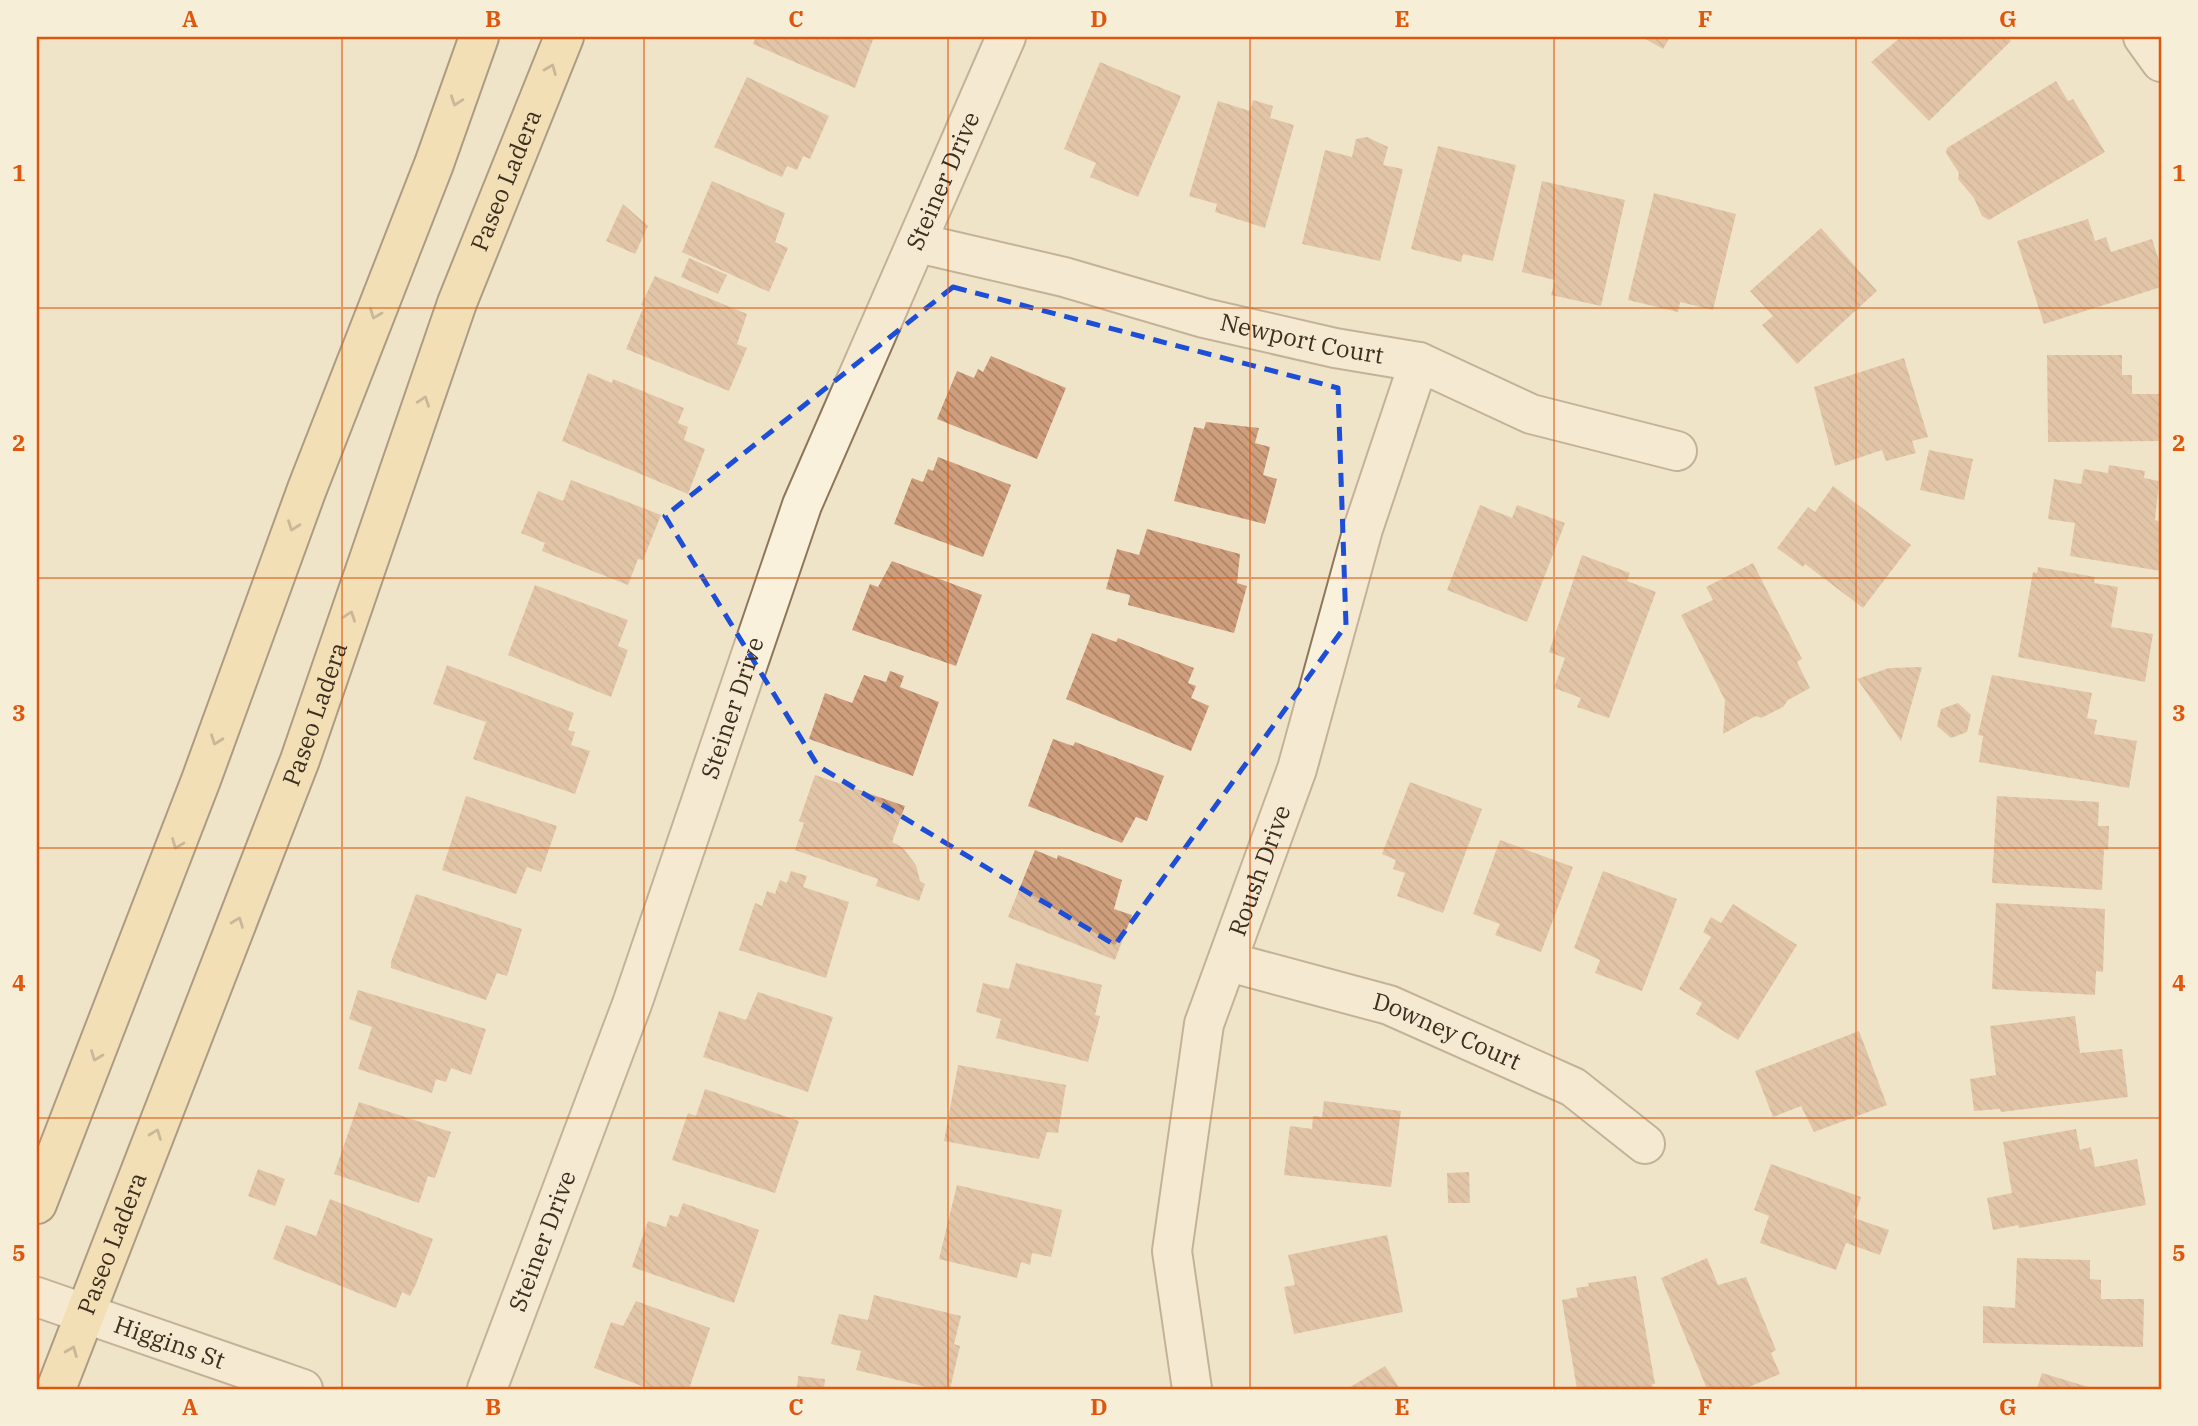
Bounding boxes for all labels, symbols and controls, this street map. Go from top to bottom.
text: A [182,3,198,33]
text: B [485,3,501,33]
text: C [788,3,804,33]
text: D [1090,3,1108,33]
text: E [1394,3,1410,33]
text: F [1698,3,1712,33]
text: G [1999,3,2017,33]
one-way arrow [543,64,557,76]
one-way arrow [450,95,464,107]
street label: Paseo Ladera [463,104,548,256]
street label: Steiner Drive [898,106,987,255]
text: 1 [12,157,26,187]
text: 1 [2172,157,2186,187]
street label: Newport Court [1217,305,1386,371]
one-way arrow [370,307,384,319]
one-way arrow [416,395,430,407]
text: 2 [12,427,26,457]
text: 2 [2172,427,2186,457]
one-way arrow [287,519,301,531]
one-way arrow [342,610,356,622]
street label: Steiner Drive [693,633,771,783]
street label: Paseo Ladera [274,638,354,790]
text: 3 [12,697,26,727]
text: 3 [2172,697,2186,727]
one-way arrow [210,733,224,745]
street label: Roush Drive [1221,800,1298,940]
one-way arrow [171,837,185,849]
one-way arrow [230,916,244,928]
text: 4 [12,967,26,997]
text: 4 [2172,967,2186,997]
street label: Downey Court [1370,984,1526,1077]
one-way arrow [90,1050,104,1062]
one-way arrow [148,1128,162,1140]
street label: Steiner Drive [501,1166,583,1316]
street label: Paseo Ladera [69,1167,154,1319]
text: 5 [12,1237,26,1267]
text: 5 [2172,1237,2186,1267]
street label: Higgins St [110,1308,229,1376]
one-way arrow [64,1345,78,1358]
text: A [182,1391,198,1421]
text: B [485,1391,501,1421]
text: C [788,1391,804,1421]
text: D [1090,1391,1108,1421]
text: E [1394,1391,1410,1421]
text: F [1698,1391,1712,1421]
text: G [1999,1391,2017,1421]

